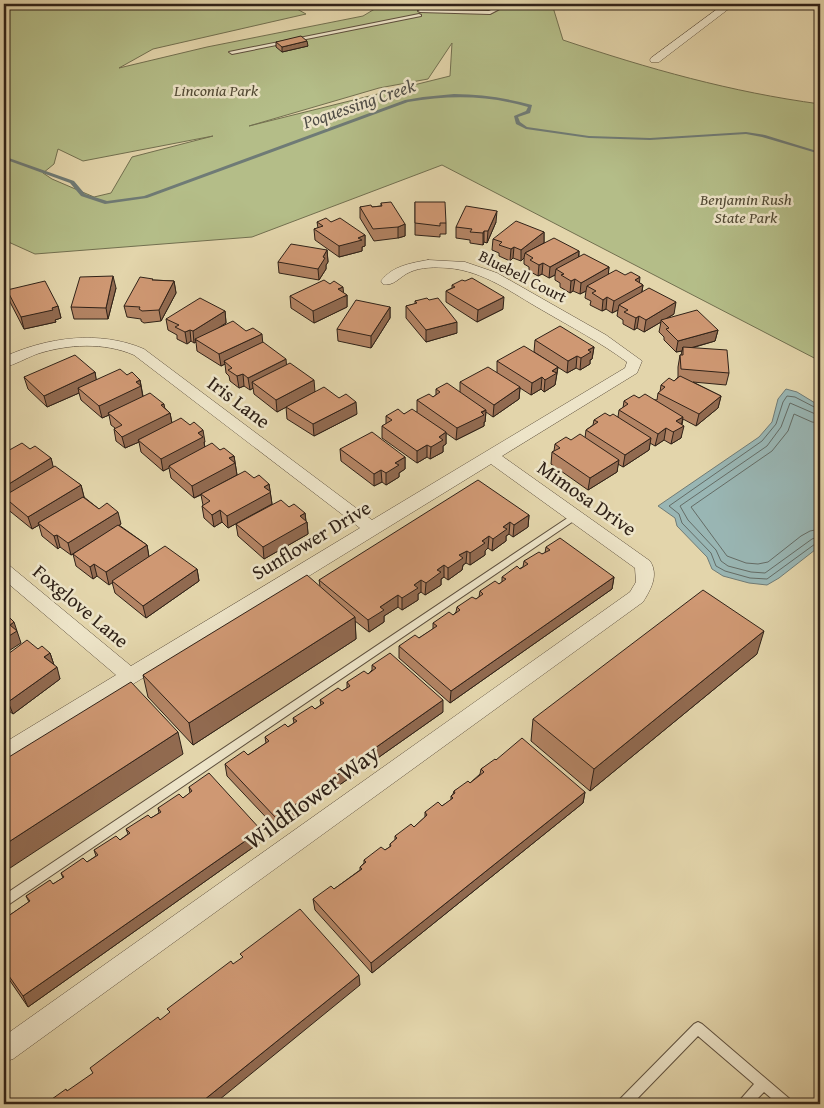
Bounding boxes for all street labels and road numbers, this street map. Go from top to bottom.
street label: Bluebell Court [475,244,571,309]
street label: Iris Lane [202,368,277,435]
street label: Mimosa Drive [532,453,643,543]
street label: Sunflower Drive [246,493,376,587]
street label: Foxglove Lane [27,557,136,654]
street label: Wildflower Way [237,736,386,857]

